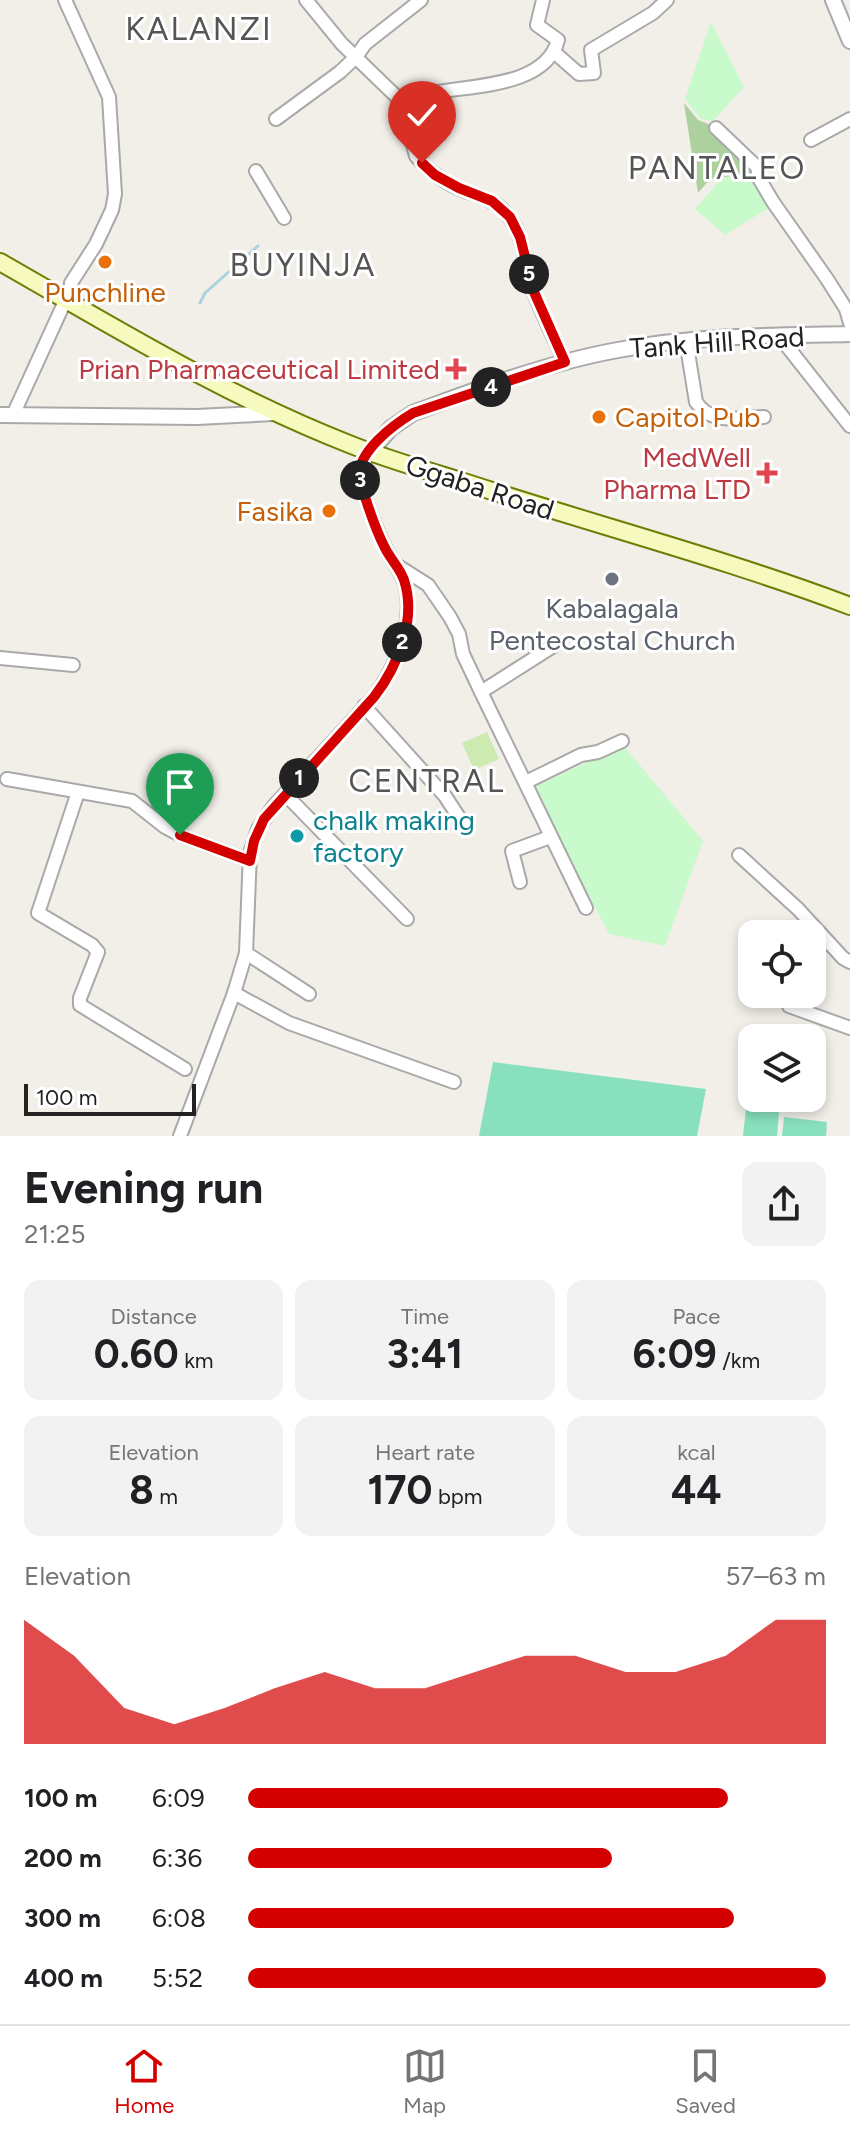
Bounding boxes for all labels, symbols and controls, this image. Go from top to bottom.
district label: KALANZI [125,10,273,48]
pin [388,81,456,163]
icon: check [400,93,444,137]
district label: PANTALEO [628,149,806,187]
district label: BUYINJA [230,246,376,284]
marker: Punchline [96,253,114,271]
pin: 5 [509,254,549,294]
text: 5 [523,260,535,287]
place label: Punchline [44,275,166,309]
street label: Tank Hill Road [628,319,806,365]
place label: Prian Pharmaceutical Limited [78,352,440,386]
marker: Prian Pharmaceutical Limited [447,360,465,378]
pin: 4 [471,367,511,407]
text: 4 [484,373,498,400]
place label: Capitol Pub [615,400,760,434]
marker: Capitol Pub [590,408,608,426]
place label: MedWell Pharma LTD [603,440,751,506]
street label: Ggaba Road [401,447,559,527]
pin: 3 [340,460,380,500]
marker: MedWell Pharma LTD [758,464,776,482]
text: 3 [354,466,366,493]
place label: Fasika [237,494,313,528]
marker: Fasika [320,502,338,520]
marker: Kabalagala Pentecostal Church [603,570,621,588]
place label: Kabalagala Pentecostal Church [489,591,735,657]
pin: 2 [382,622,422,662]
text: 2 [396,628,408,655]
pin [146,753,214,835]
pin: 1 [279,758,319,798]
district label: CENTRAL [349,762,505,800]
text: 1 [294,764,304,791]
icon: arrive [158,765,202,809]
place label: chalk making factory [313,803,475,869]
marker: chalk making factory [288,827,306,845]
map controls [738,920,826,1112]
button: locate [738,920,826,1008]
button: layers [738,1024,826,1112]
scale bar [24,1080,196,1116]
text: 100 m [36,1084,97,1111]
text: Evening run [24,1161,263,1214]
button: share [742,1162,826,1246]
text: 21:25 [24,1218,85,1250]
text: Distance [111,1303,197,1330]
text: Time [401,1303,449,1330]
text: Pace [673,1303,720,1330]
text: 0.60 [94,1330,179,1378]
text: 3:41 [387,1330,463,1378]
text: 6:09 [632,1330,717,1378]
text: km [179,1347,214,1374]
text: /km [717,1347,760,1374]
text: Elevation [108,1439,199,1466]
text: Heart rate [375,1439,475,1466]
text: kcal [677,1439,716,1466]
text: 8 [129,1466,154,1514]
text: 170 [367,1466,432,1514]
text: 44 [671,1466,722,1514]
text: m [154,1483,178,1510]
text: bpm [432,1483,483,1510]
text: Elevation [24,1560,131,1592]
text: 57–63 m [725,1560,826,1592]
text: 100 m [24,1782,98,1814]
text: 6:09 [152,1782,205,1814]
text: 200 m [24,1842,102,1874]
text: 6:36 [152,1842,202,1874]
text: 300 m [24,1902,101,1934]
text: 6:08 [152,1902,206,1934]
text: 400 m [24,1962,103,1994]
text: 5:52 [152,1962,203,1994]
tab: Home [114,2044,174,2119]
tab: Map [403,2044,447,2119]
tab: Saved [675,2044,736,2119]

